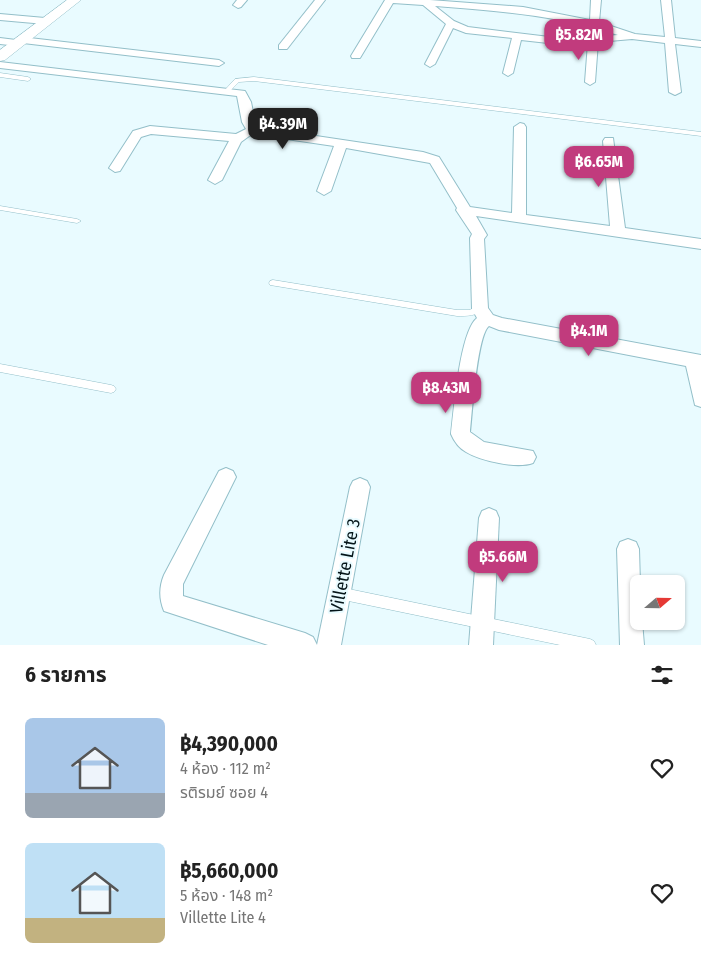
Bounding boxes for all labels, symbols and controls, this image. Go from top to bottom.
pin: ฿5.82M [538,18,620,61]
text: ฿5.82M [555,25,603,44]
pin: ฿4.39M [242,108,324,150]
text: ฿4.39M [259,114,307,133]
pin: ฿6.65M [558,146,640,188]
text: ฿6.65M [575,152,623,171]
pin: ฿4.1M [554,314,624,357]
text: ฿4.1M [570,321,608,340]
pin: ฿8.43M [405,372,487,414]
text: ฿8.43M [422,378,470,397]
street label: Villette Lite 3 [325,517,365,615]
pin: ฿5.66M [462,540,544,583]
text: ฿5.66M [479,547,527,566]
north arrow [630,575,685,630]
map controls [630,575,685,630]
icon: filters [648,661,676,689]
text: 6 รายการ [25,662,107,688]
text: ฿4,390,000 [180,731,278,757]
icon: home [65,738,125,798]
icon: heart [648,754,676,782]
text: 4 ห้อง · 112 m² [180,759,271,778]
text: รติรมย์ ซอย 4 [180,783,268,802]
text: ฿5,660,000 [180,858,278,884]
icon: home [65,863,125,923]
icon: heart [648,879,676,907]
text: 5 ห้อง · 148 m² [180,886,273,905]
text: Villette Lite 4 [180,908,266,927]

